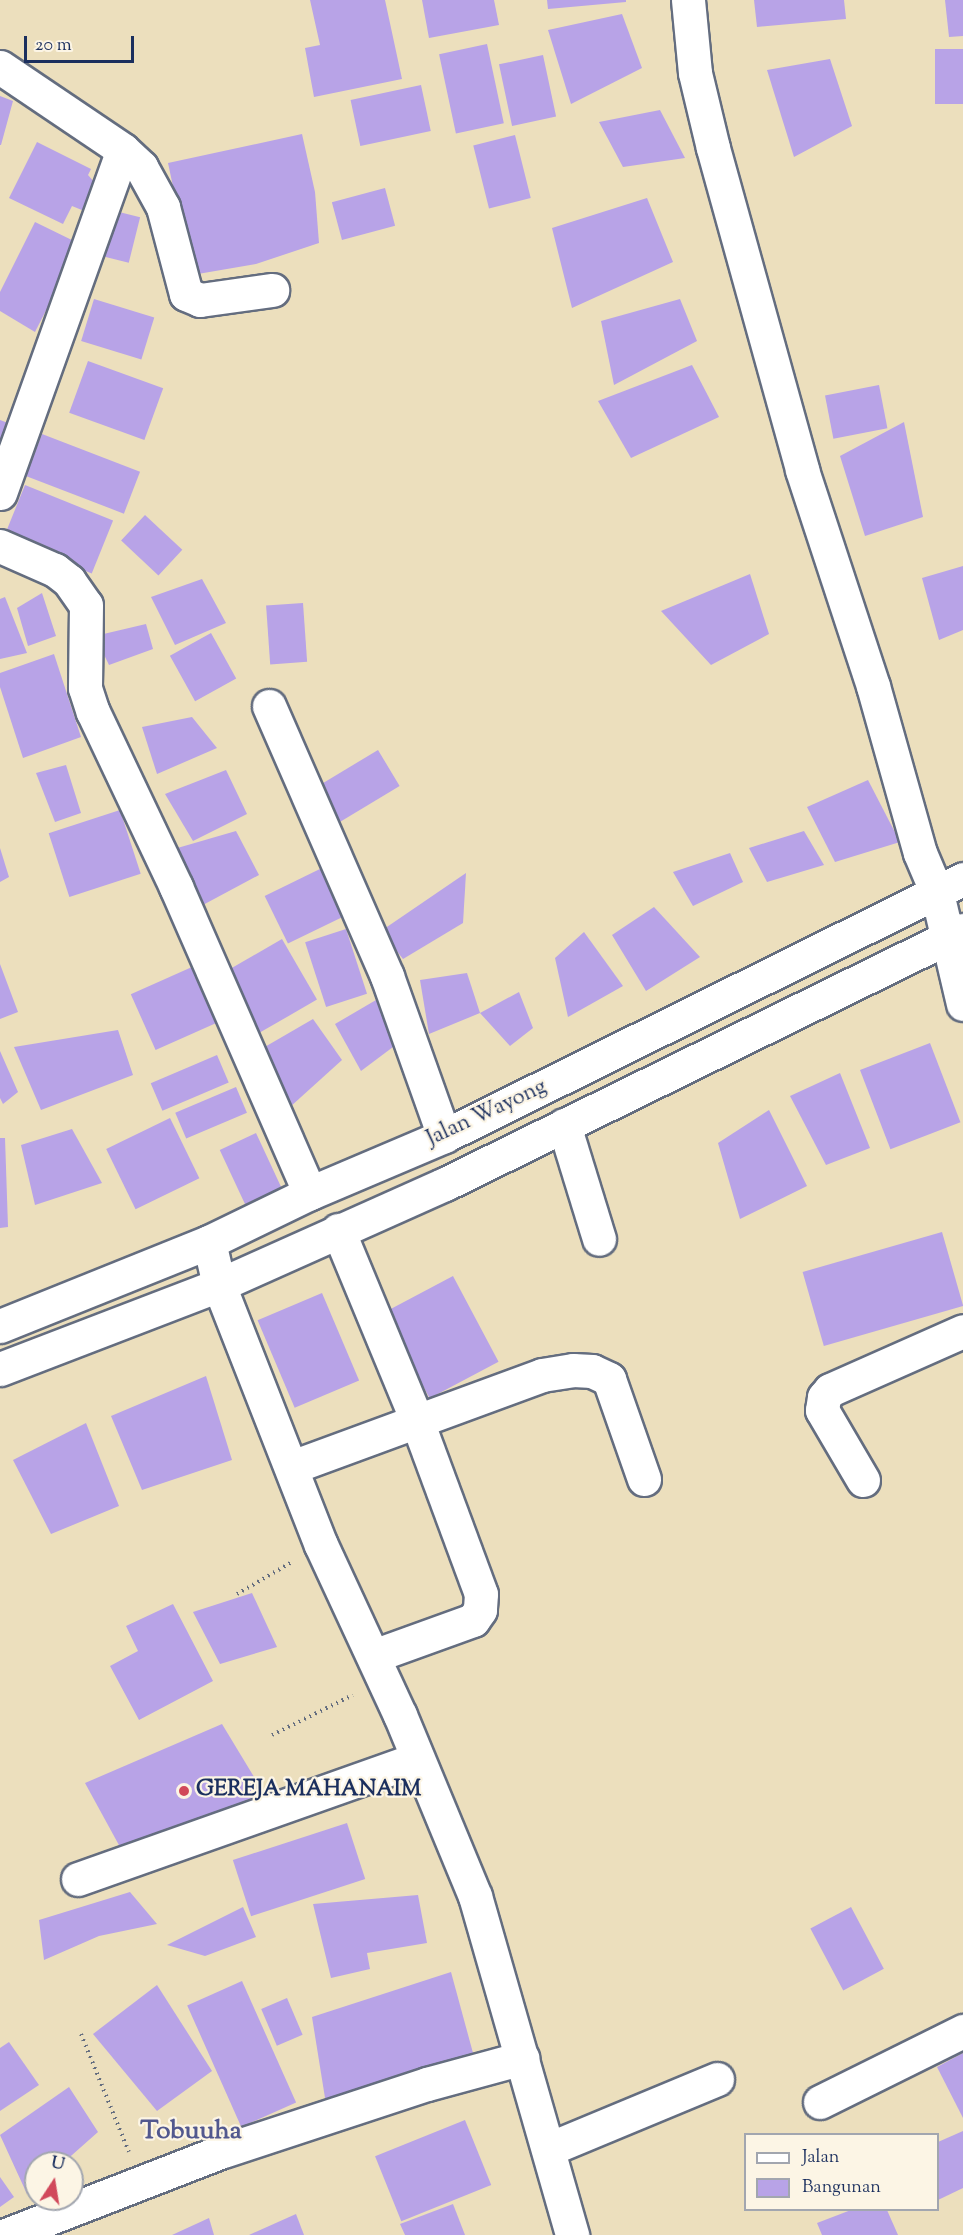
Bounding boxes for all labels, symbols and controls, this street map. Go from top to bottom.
scale bar [27,24,136,62]
text: 20 m [35,33,72,59]
street label: Jalan Wayong [423,1075,551,1153]
place label: GEREJA MAHANAIM [196,1778,421,1804]
marker: GEREJA MAHANAIM [177,1784,191,1798]
district label: Tobuuha [140,2116,242,2148]
legend [744,2133,939,2211]
text: Jalan [802,2145,839,2171]
north arrow [24,2151,84,2211]
text: U [49,2152,66,2177]
text: Bangunan [802,2175,881,2201]

